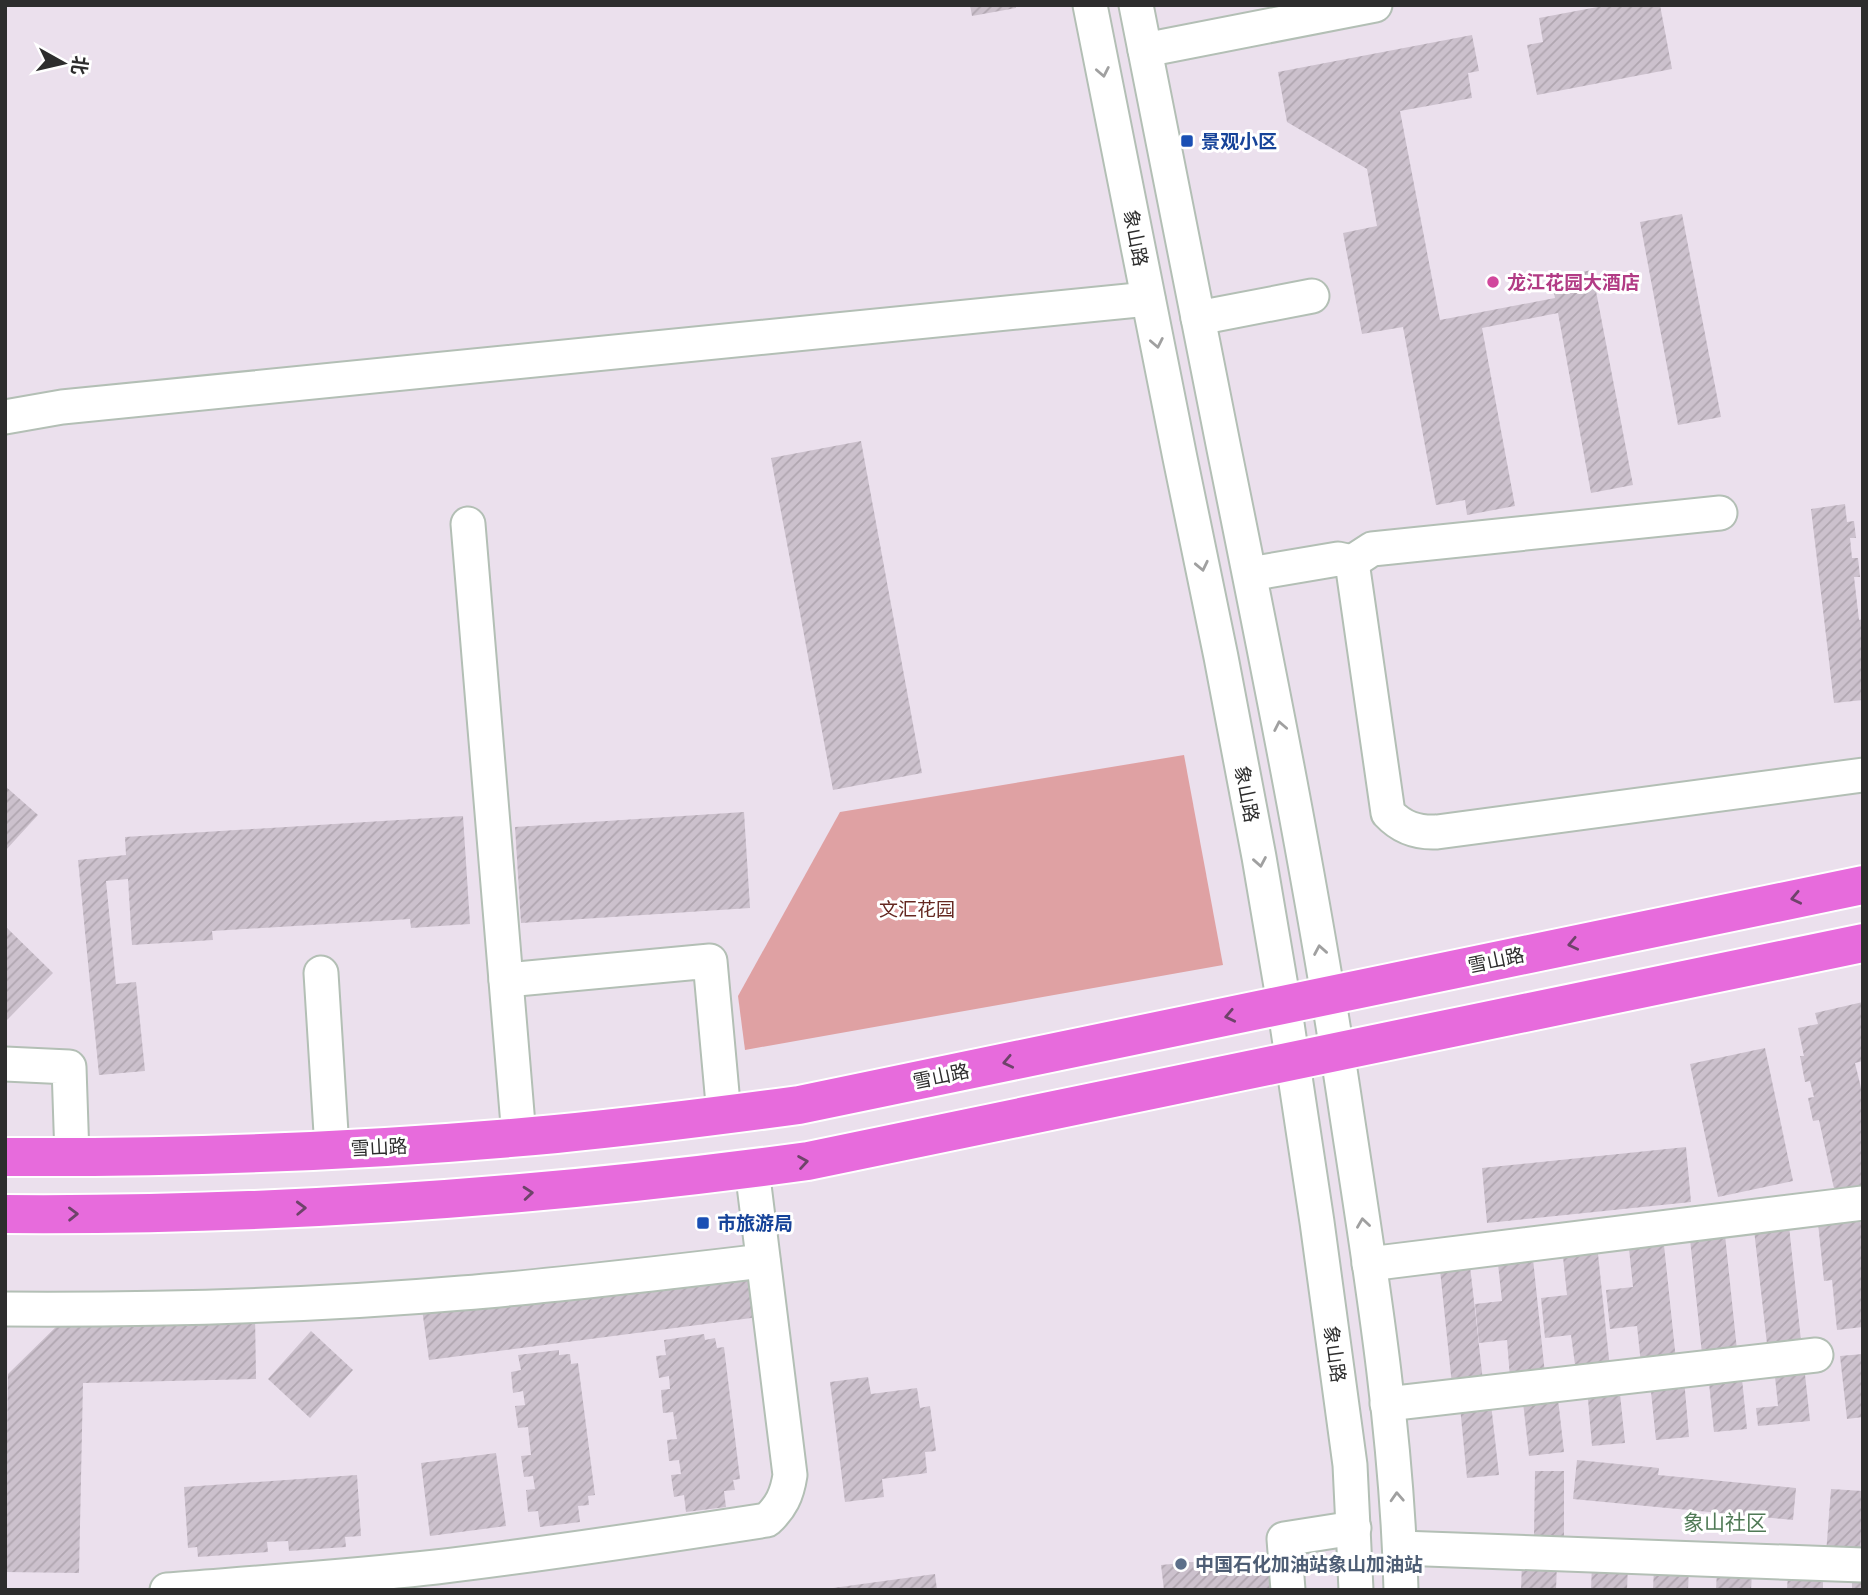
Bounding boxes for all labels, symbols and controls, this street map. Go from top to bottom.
north arrow [28,28,98,98]
text: 北 [68,54,92,76]
one-way arrow [1095,66,1110,78]
place label: 景观小区 [1201,130,1277,152]
marker: 景观小区 [1179,133,1195,149]
street label: 象山路 [1120,208,1152,268]
place label: 龙江花园大酒店 [1507,271,1640,293]
marker: 龙江花园大酒店 [1485,274,1501,290]
one-way arrow [1149,337,1164,349]
one-way arrow [1194,560,1209,572]
one-way arrow [1273,720,1288,732]
street label: 象山路 [1231,764,1263,824]
one-way arrow [1252,856,1267,868]
one-way arrow [1790,890,1802,905]
park label: 文汇花园 [879,898,955,920]
one-way arrow [1567,936,1579,951]
street label: 雪山路 [1466,943,1526,977]
one-way arrow [1313,944,1328,956]
one-way arrow [1224,1007,1236,1022]
one-way arrow [1002,1053,1014,1068]
street label: 雪山路 [911,1059,971,1093]
street label: 雪山路 [350,1135,408,1159]
one-way arrow [797,1155,808,1170]
one-way arrow [523,1186,534,1201]
one-way arrow [296,1201,307,1216]
one-way arrow [68,1207,79,1222]
place label: 市旅游局 [717,1212,793,1234]
marker: 市旅游局 [695,1215,711,1231]
one-way arrow [1356,1217,1371,1229]
street label: 象山路 [1320,1324,1350,1384]
one-way arrow [1390,1491,1405,1502]
district label: 象山社区 [1683,1511,1767,1535]
place label: 中国石化加油站象山加油站 [1195,1553,1423,1575]
marker: 中国石化加油站象山加油站 [1173,1556,1189,1572]

